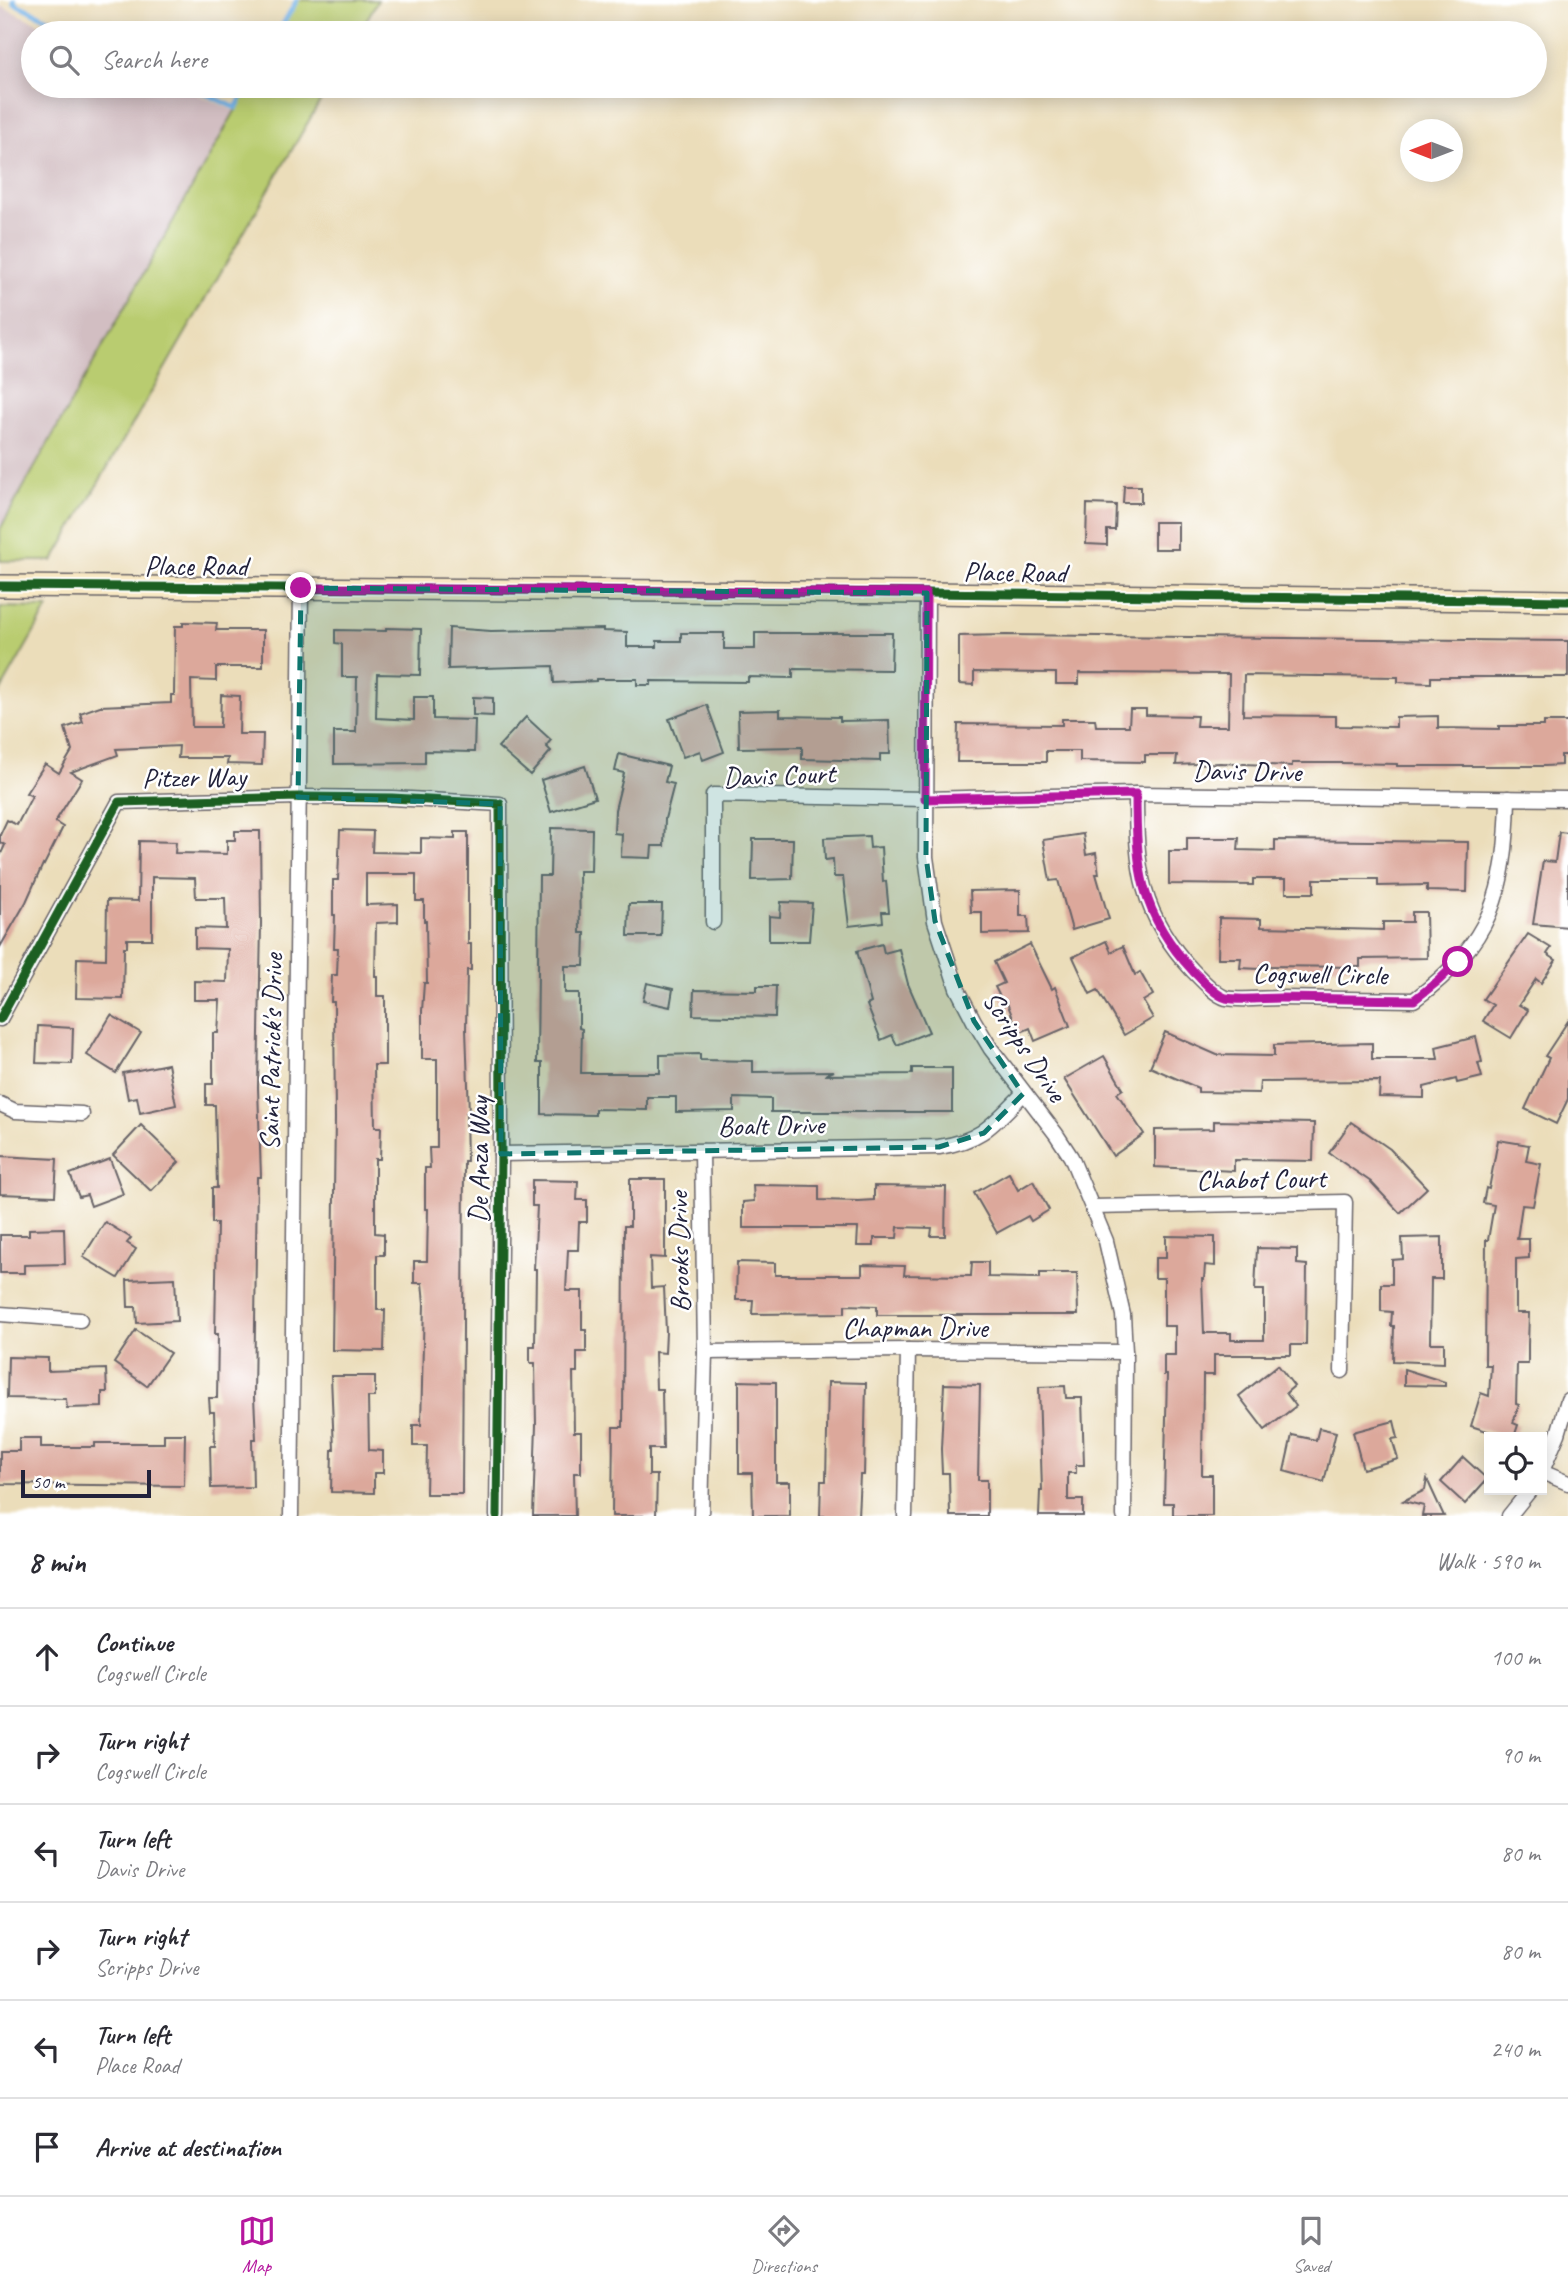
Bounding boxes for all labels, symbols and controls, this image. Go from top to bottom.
search box [21,21,1547,98]
icon: search [45,41,83,79]
text: Search here [101,43,207,76]
north arrow [1400,119,1463,182]
street label: Place Road [144,548,252,583]
street label: Place Road [963,554,1071,590]
route end [285,572,316,603]
street label: Davis Drive [1192,753,1303,789]
street label: Davis Court [723,755,838,794]
street label: Pitzer Way [142,759,249,795]
route start [1442,946,1473,977]
street label: Saint Patrick's Drive [252,951,290,1151]
street label: Cogswell Circle [1252,955,1390,993]
street label: Scripps Drive [975,984,1076,1110]
street label: De Anza Way [461,1094,496,1223]
street label: Boalt Drive [718,1107,826,1143]
street label: Chabot Court [1196,1160,1329,1198]
street label: Brooks Drive [660,1189,698,1313]
street label: Chapman Drive [842,1310,989,1345]
map controls [1484,1432,1547,1495]
button: locate [1484,1432,1547,1495]
scale bar [21,1467,150,1499]
text: 50 m [32,1470,64,1494]
text: 8 min [28,1543,85,1581]
text: Walk · 590 m [1436,1547,1540,1576]
text: Continue [95,1626,173,1659]
icon: ahead [28,1638,66,1676]
text: 100 m [1491,1643,1540,1672]
text: Cogswell Circle [95,1659,206,1688]
text: Turn right [95,1724,186,1757]
icon: right [28,1736,66,1774]
text: 90 m [1501,1741,1540,1770]
text: Cogswell Circle [95,1757,206,1786]
text: Turn left [95,1822,170,1855]
icon: left [28,1834,66,1872]
text: 80 m [1501,1839,1540,1868]
text: Davis Drive [95,1855,184,1884]
text: Turn right [95,1920,186,1953]
icon: right [28,1932,66,1970]
text: 80 m [1501,1937,1540,1966]
text: Scripps Drive [95,1953,198,1982]
text: Turn left [95,2018,170,2051]
icon: left [28,2030,66,2068]
text: 240 m [1491,2035,1540,2064]
text: Place Road [95,2051,180,2080]
icon: arrive [28,2128,66,2166]
text: Arrive at destination [95,2131,281,2164]
tab: Map [238,2212,276,2278]
tab: Directions [751,2212,817,2278]
tab: Saved [1292,2212,1330,2278]

